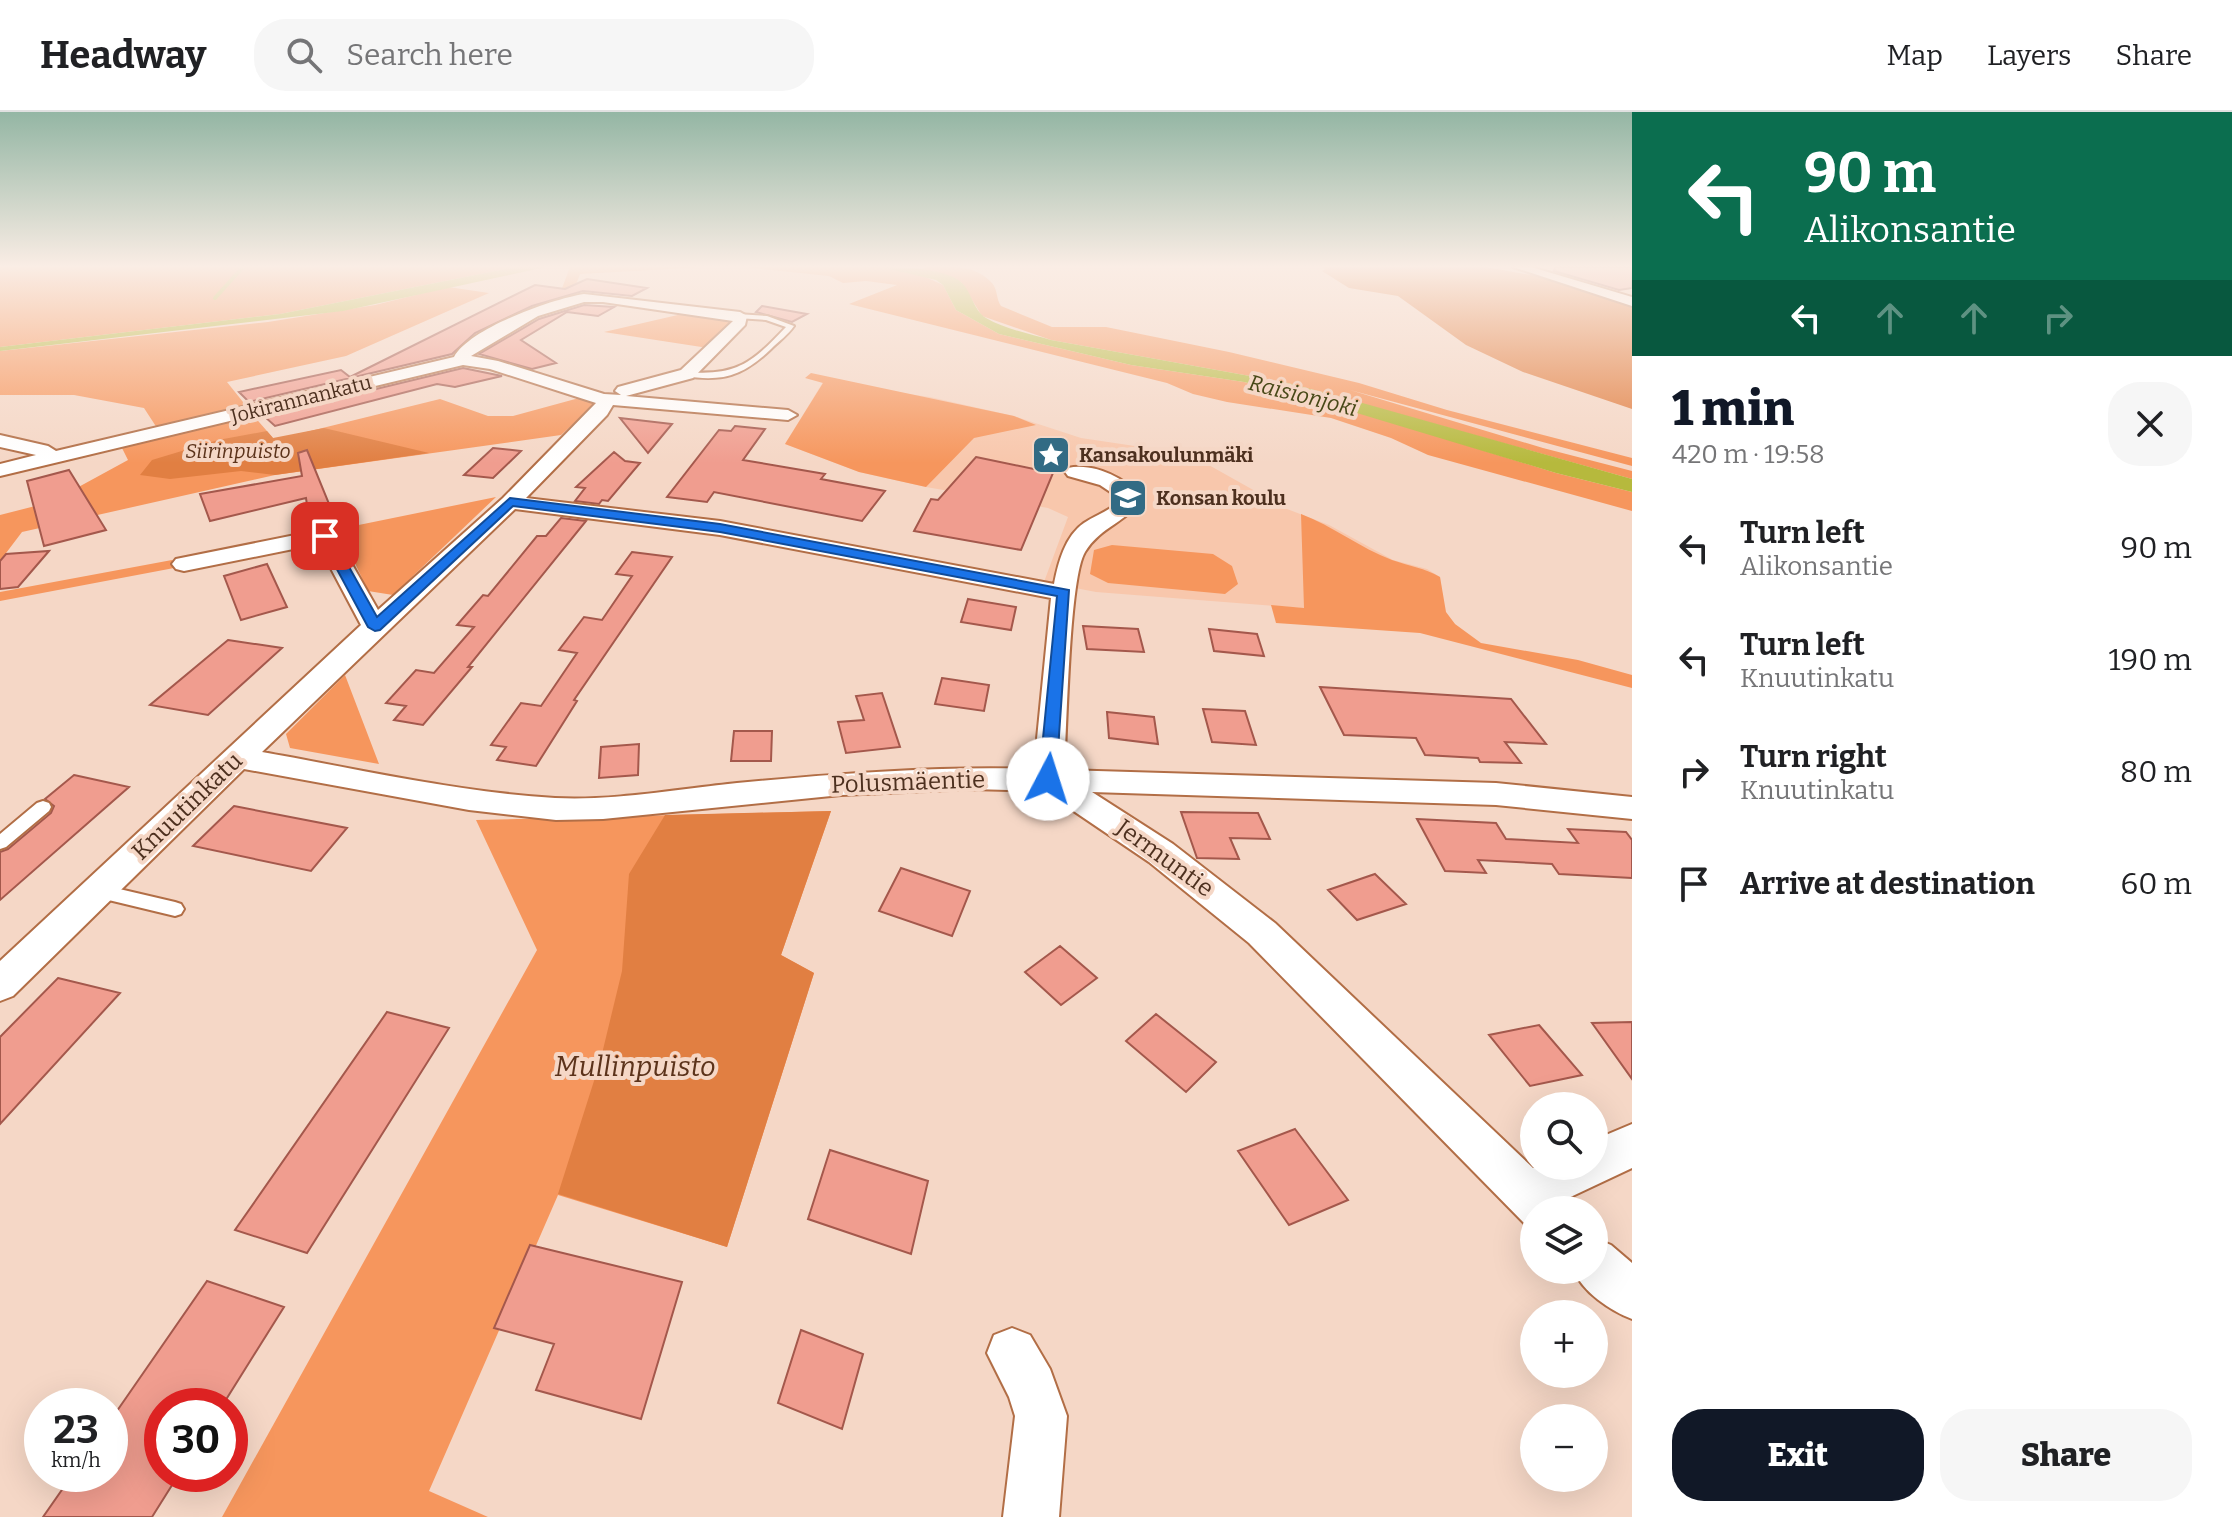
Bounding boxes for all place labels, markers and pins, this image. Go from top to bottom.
place icon: Kansakoulunmäki [1030,434,1072,476]
place label: Kansakoulunmäki [1079,443,1254,467]
school or university icon: Konsan koulu [1107,477,1149,519]
place label: Konsan koulu [1156,486,1286,510]
pin [291,502,359,570]

